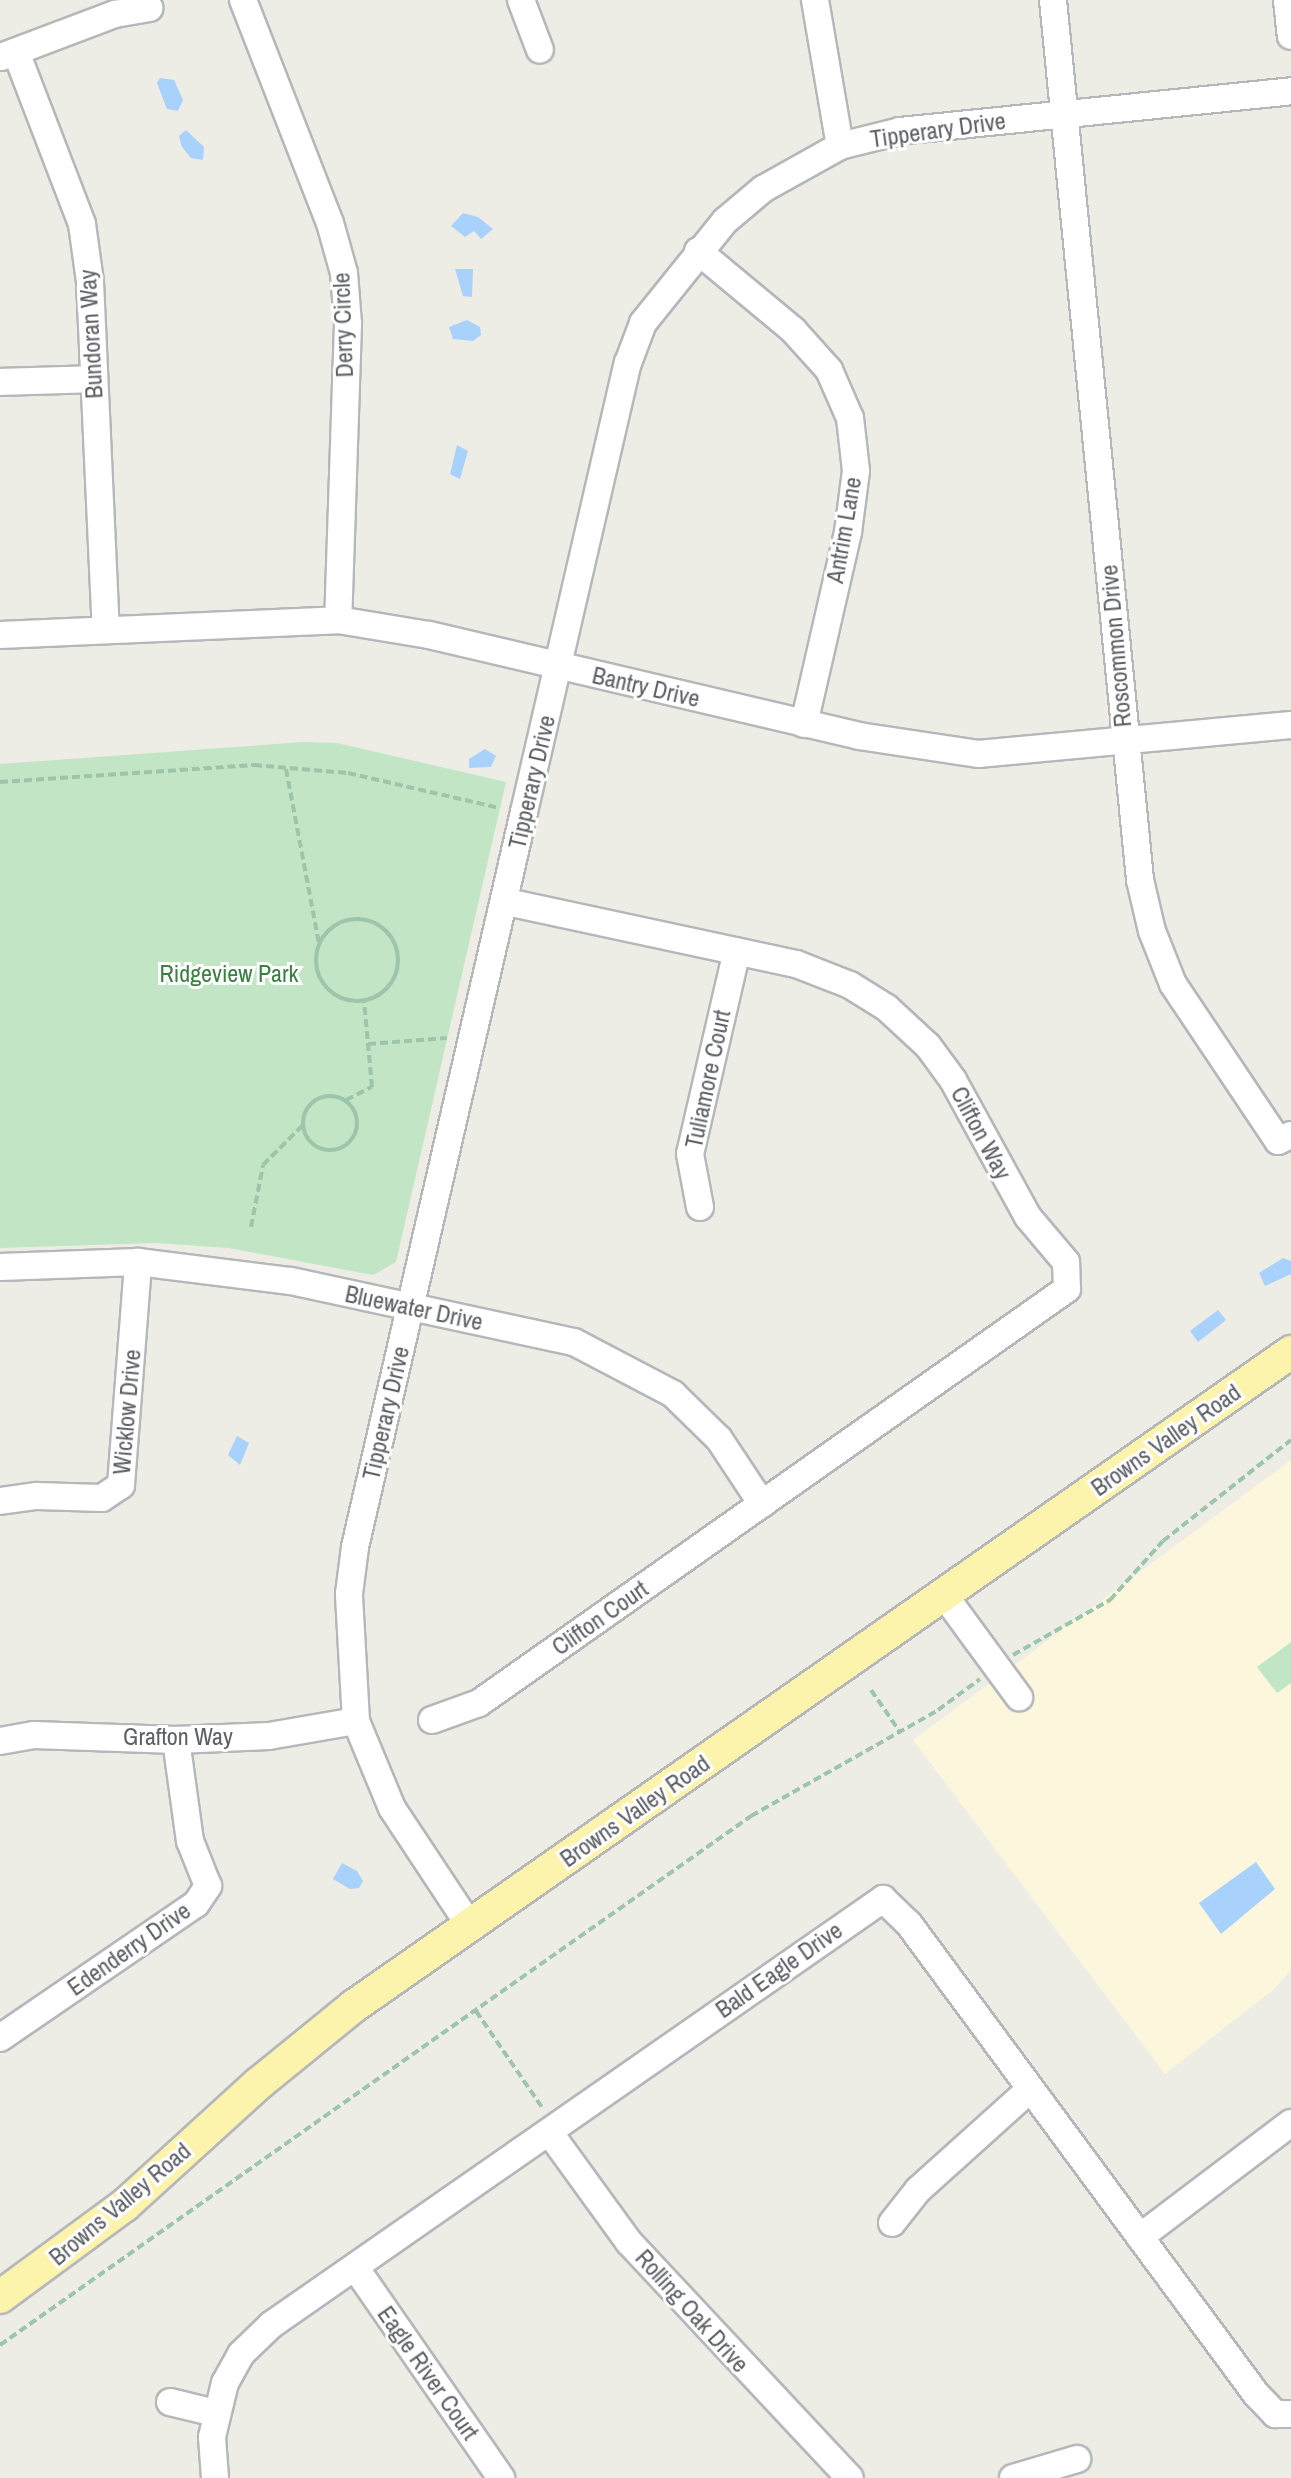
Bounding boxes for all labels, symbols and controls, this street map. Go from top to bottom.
street label: Tipperary Drive [869,106,1007,154]
street label: Bundoran Way [73,269,109,399]
street label: Derry Circle [327,272,359,378]
street label: Antrim Lane [821,475,867,585]
street label: Roscommon Drive [1095,564,1137,728]
street label: Bantry Drive [589,661,703,713]
street label: Tipperary Drive [503,712,561,852]
park label: Ridgeview Park [160,960,298,988]
street label: Tuliamore Court [679,1007,737,1151]
street label: Clifton Way [945,1082,1017,1184]
street label: Bluewater Drive [343,1279,485,1337]
street label: Tipperary Drive [357,1343,415,1483]
street label: Wicklow Drive [107,1348,147,1476]
street label: Browns Valley Road [1086,1378,1246,1502]
street label: Clifton Court [546,1575,654,1661]
street label: Grafton Way [123,1723,233,1751]
street label: Browns Valley Road [555,1749,715,1873]
street label: Edenderry Drive [62,1896,196,2002]
street label: Bald Eagle Drive [710,1916,848,2024]
street label: Browns Valley Road [43,2136,197,2272]
street label: Rolling Oak Drive [629,2244,755,2378]
street label: Eagle River Court [371,2301,485,2445]

